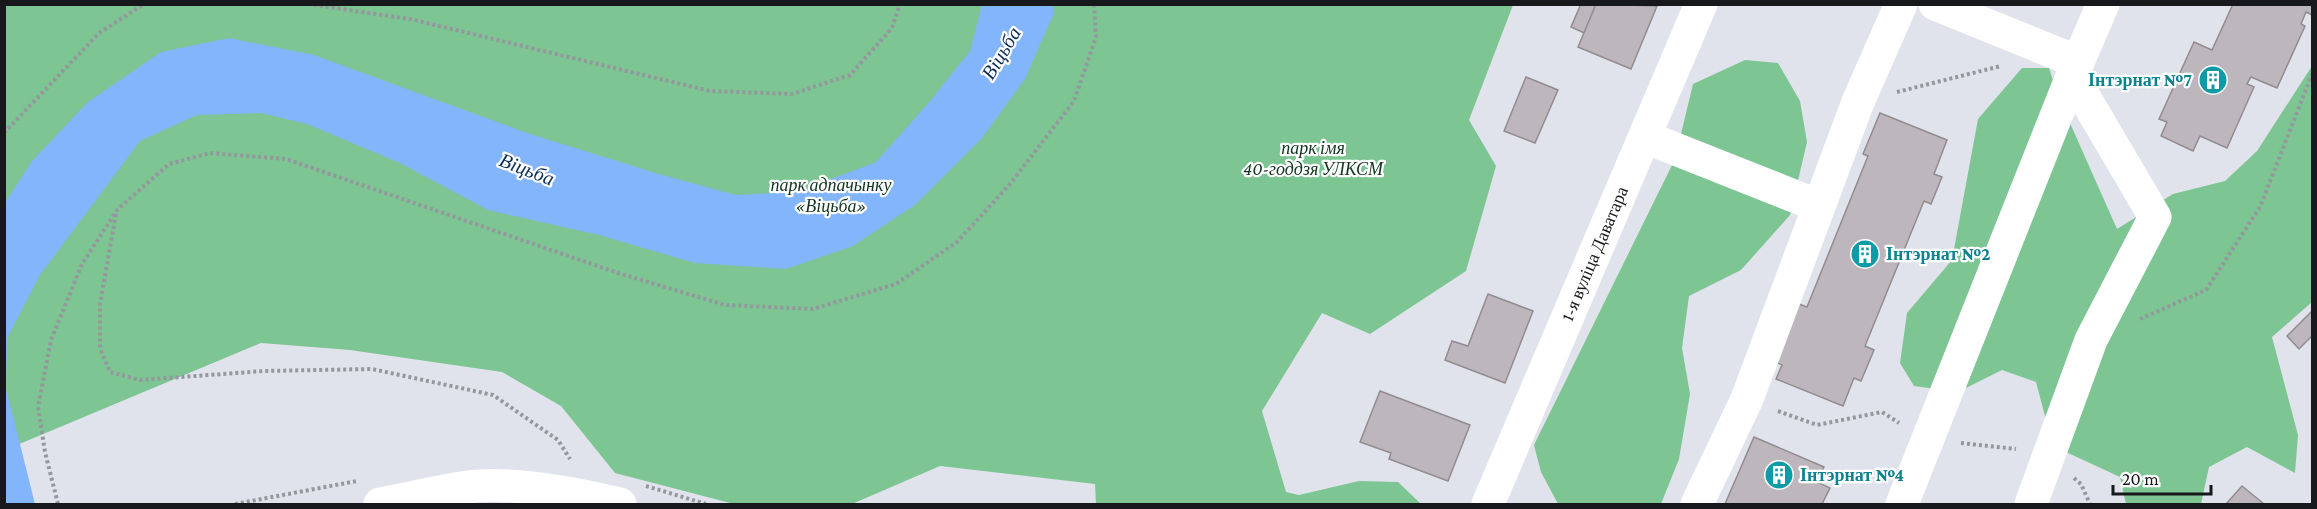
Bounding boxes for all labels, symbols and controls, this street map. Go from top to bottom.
water label: Віцьба [977,23,1026,84]
building icon: Інтэрнат №7 [2197,64,2229,96]
place label: Інтэрнат №7 [2088,70,2192,90]
park label: парк імя 40-годдзя УЛКСМ [1243,138,1384,179]
water label: Віцьба [496,149,558,190]
park label: парк адпачынку «Віцьба» [771,175,891,216]
street label: 1-я вуліца Даватара [1557,183,1632,324]
building icon: Інтэрнат №2 [1849,238,1881,270]
place label: Інтэрнат №2 [1886,244,1990,264]
scale bar [2113,458,2210,496]
building icon: Інтэрнат №4 [1763,459,1795,491]
place label: Інтэрнат №4 [1800,465,1904,485]
text: 20 m [2122,469,2159,489]

